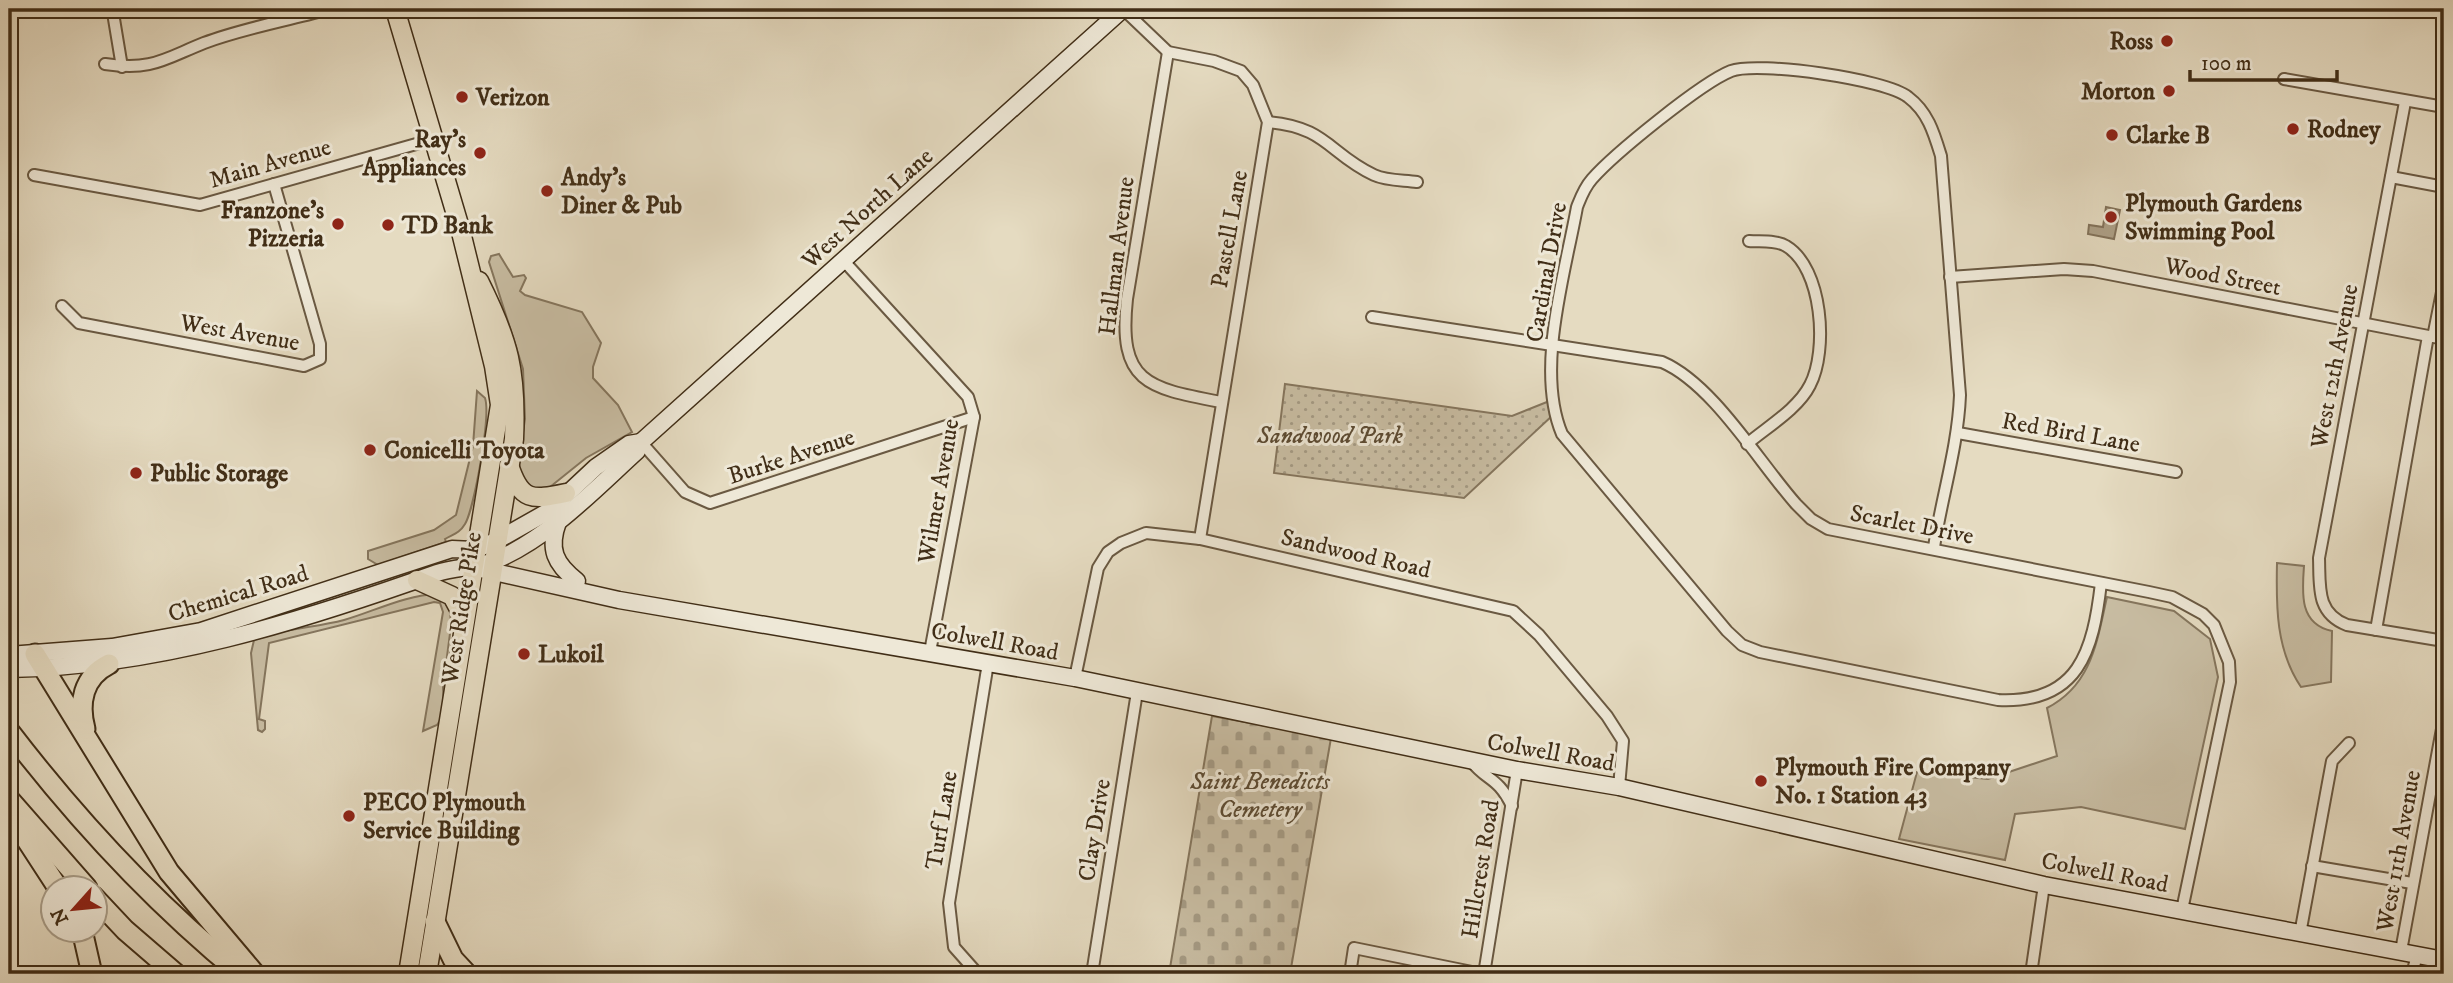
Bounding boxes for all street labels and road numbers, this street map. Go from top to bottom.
street label: Main Avenue [206,132,335,196]
street label: West North Lane [795,142,940,276]
street label: Pastell Lane [1205,168,1255,290]
street label: Hallman Avenue [1092,175,1142,337]
street label: Cardinal Drive [1520,200,1574,345]
street label: Wood Street [2161,251,2284,303]
street label: West 12th Avenue [2304,281,2366,452]
street label: West Avenue [177,308,302,358]
street label: Red Bird Lane [1999,406,2142,460]
street label: Wilmer Avenue [911,416,966,567]
street label: Burke Avenue [724,422,859,492]
street label: Scarlet Drive [1847,498,1976,552]
street label: Sandwood Road [1278,522,1434,586]
street label: West Ridge Pike [435,530,489,688]
street label: Chemical Road [164,558,312,630]
street label: Colwell Road [929,616,1061,668]
street label: Colwell Road [1485,727,1617,779]
street label: West 11th Avenue [2370,768,2428,935]
street label: Turf Lane [919,769,965,872]
street label: Clay Drive [1072,777,1118,883]
street label: Hillcrest Road [1455,797,1507,941]
street label: Colwell Road [2039,846,2171,900]

